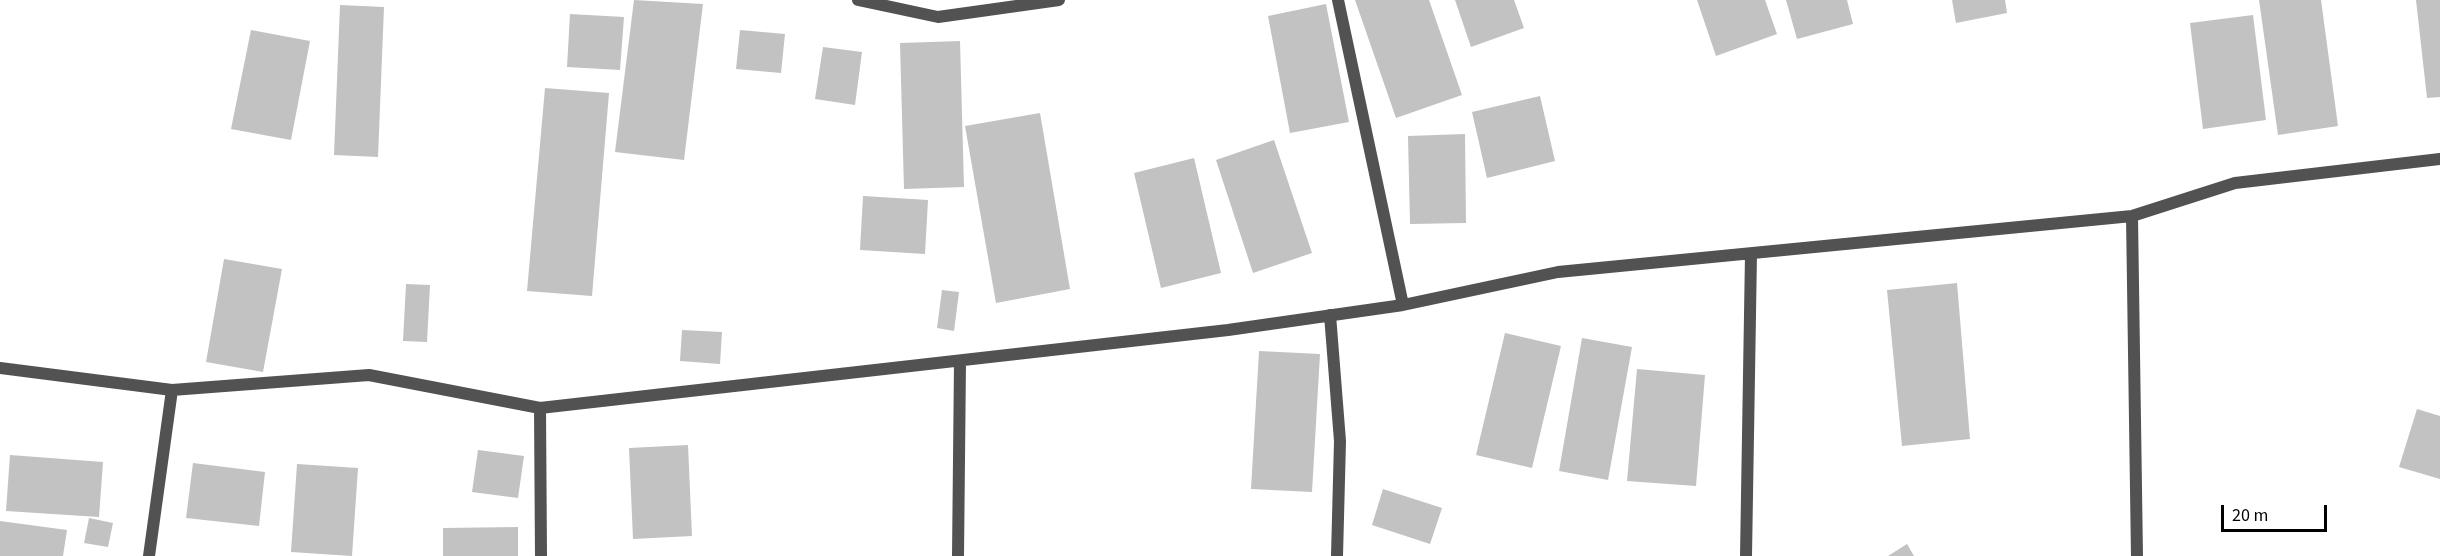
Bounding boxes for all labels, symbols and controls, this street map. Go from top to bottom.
scale bar [2224,493,2330,531]
text: 20 m [2232,503,2268,528]

